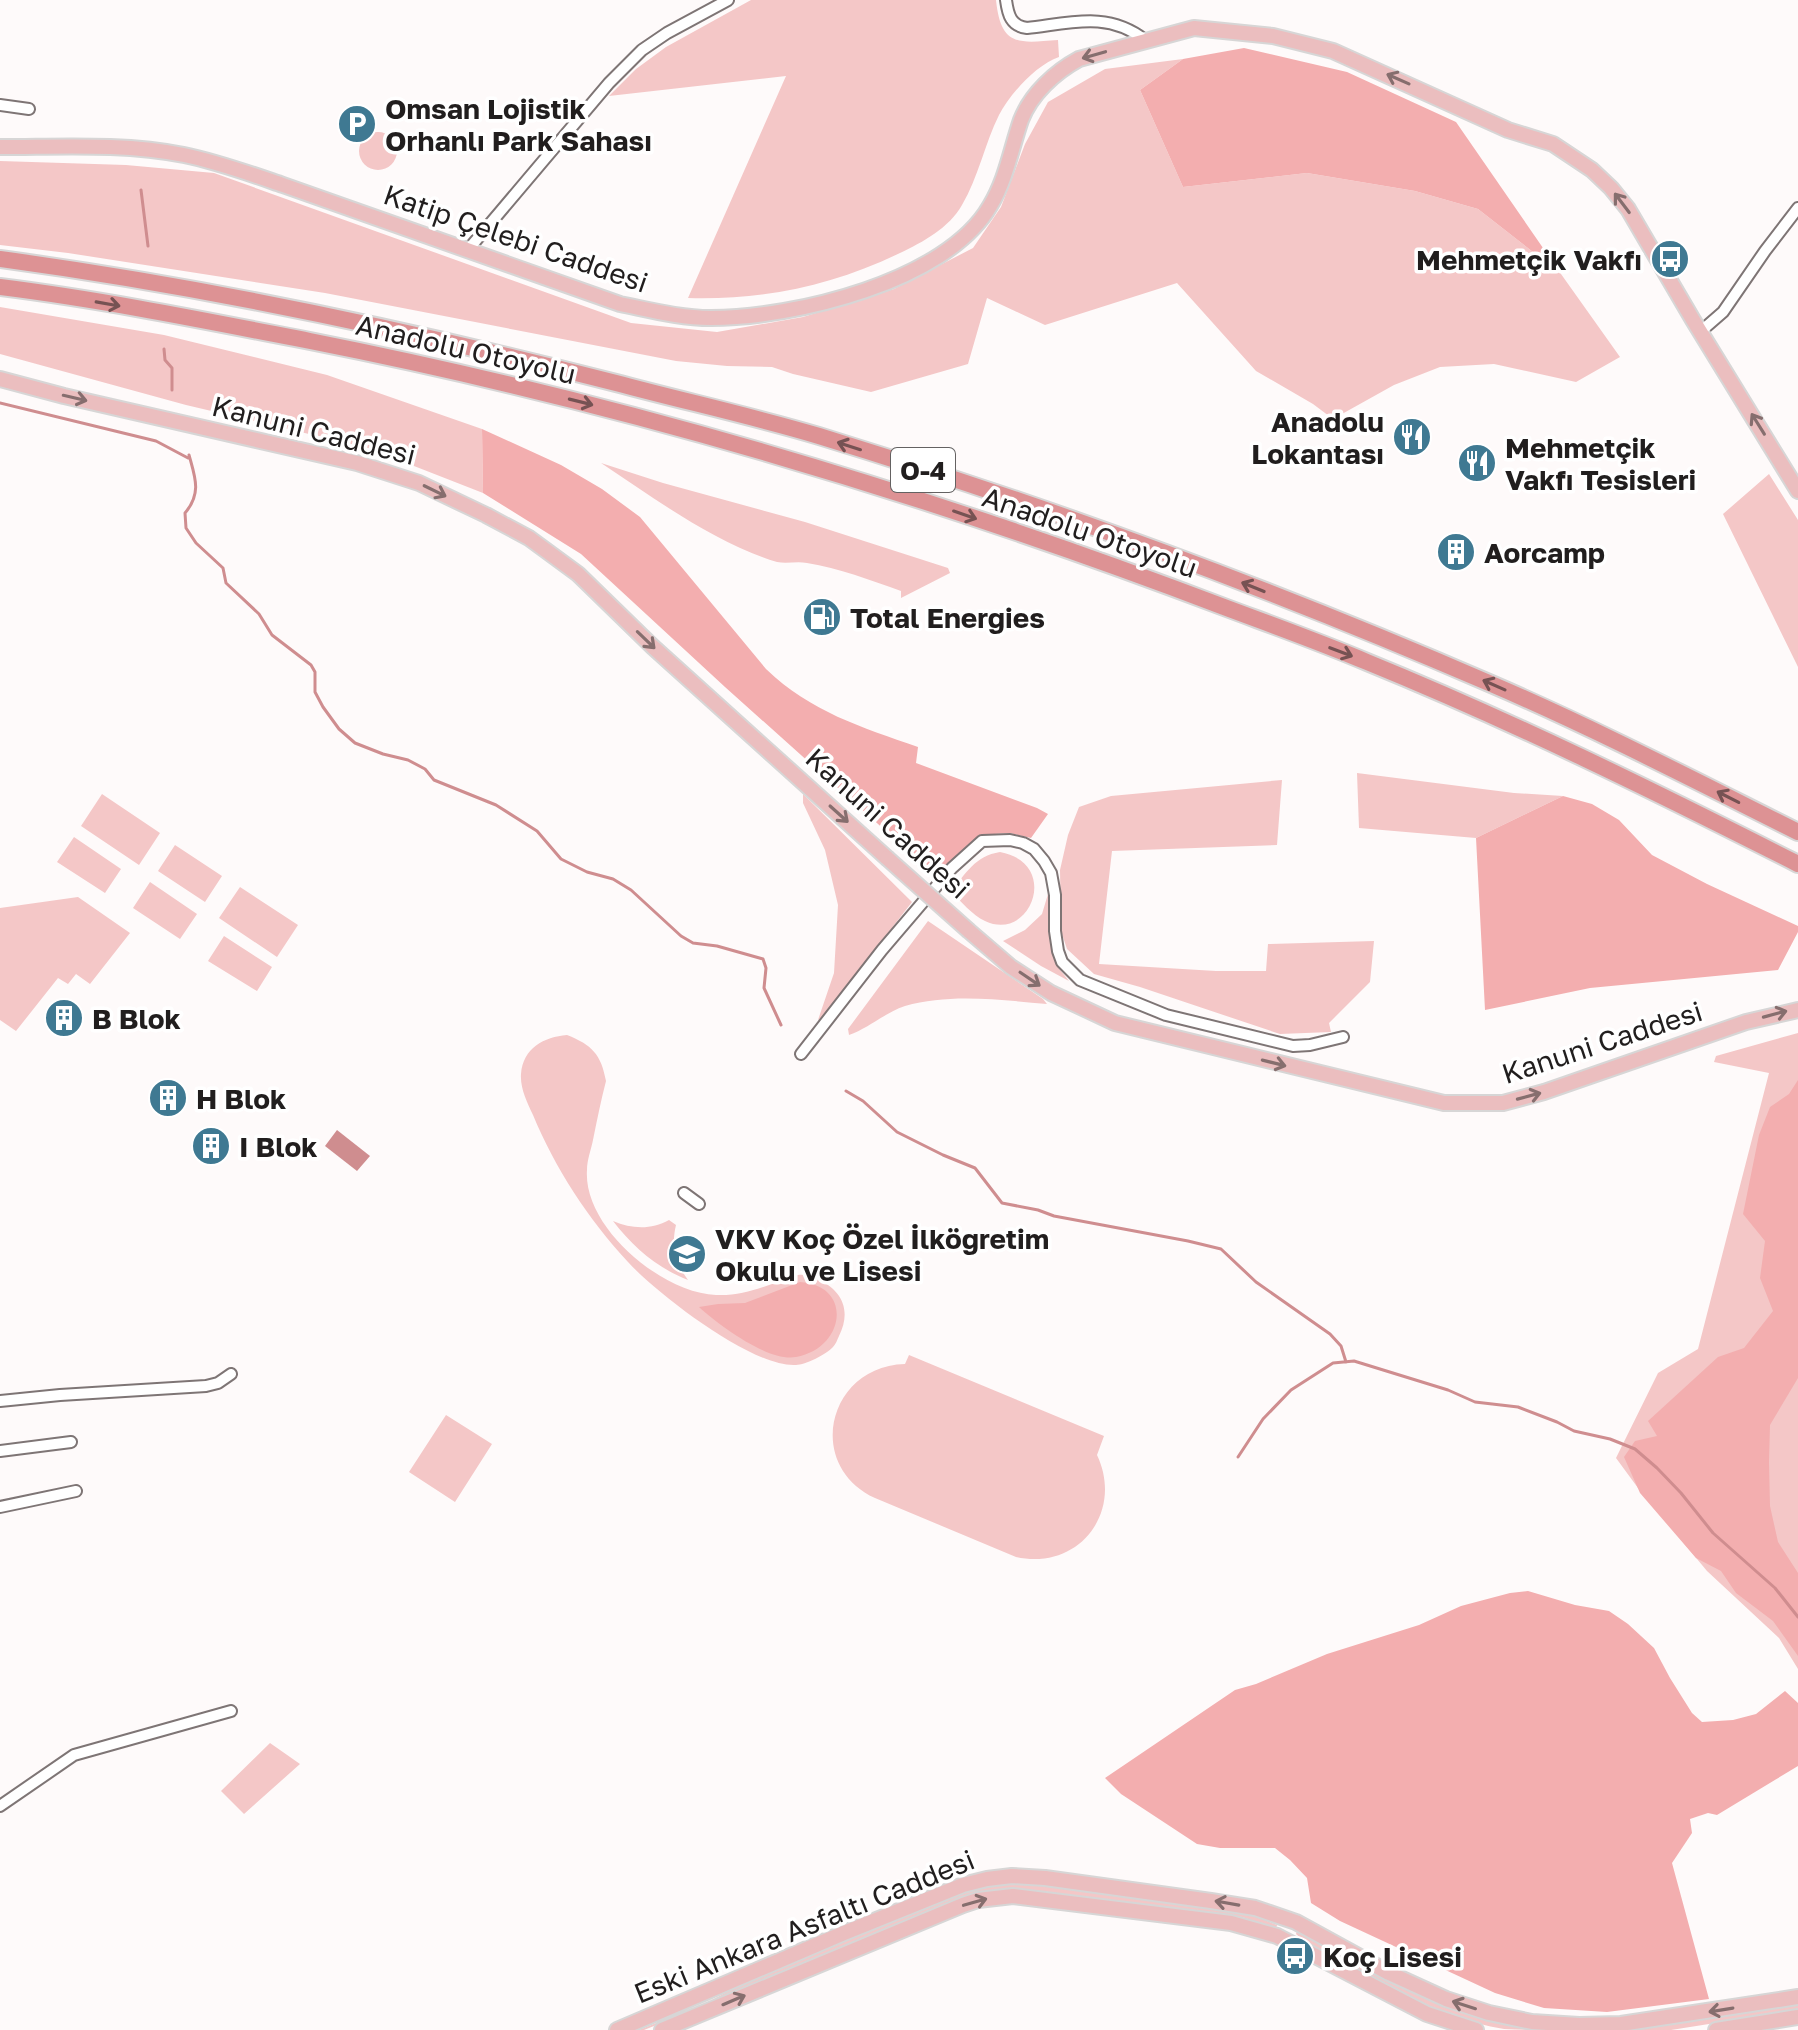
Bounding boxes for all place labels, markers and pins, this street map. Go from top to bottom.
place label: Omsan Lojistik Orhanlı Park Sahası [385,92,652,157]
parking icon: Omsan Lojistik Orhanlı Park Sahası [336,103,378,145]
bus stop icon: Mehmetçik Vakfı [1649,238,1691,280]
place label: Mehmetçik Vakfı [1416,243,1642,276]
place label: Anadolu Lokantası [1251,405,1384,470]
restaurant icon: Anadolu Lokantası [1391,416,1433,458]
place label: Mehmetçik Vakfı Tesisleri [1505,431,1696,496]
restaurant icon: Mehmetçik Vakfı Tesisleri [1456,442,1498,484]
building icon: Aorcamp [1435,531,1477,573]
place label: Aorcamp [1484,536,1605,569]
fuel station icon: Total Energies [801,596,843,638]
place label: Total Energies [850,601,1045,634]
building icon: B Blok [43,997,85,1039]
place label: B Blok [92,1002,181,1035]
building icon: H Blok [147,1077,189,1119]
place label: H Blok [196,1082,286,1115]
building icon: I Blok [190,1125,232,1167]
place label: I Blok [239,1130,318,1163]
place label: VKV Koç Özel İlköğretim Okulu ve Lisesi [715,1222,1049,1287]
school or university icon: VKV Koç Özel İlköğretim Okulu ve Lisesi [666,1233,708,1275]
bus stop icon: Koç Lisesi [1274,1935,1316,1977]
place label: Koç Lisesi [1323,1940,1462,1973]

